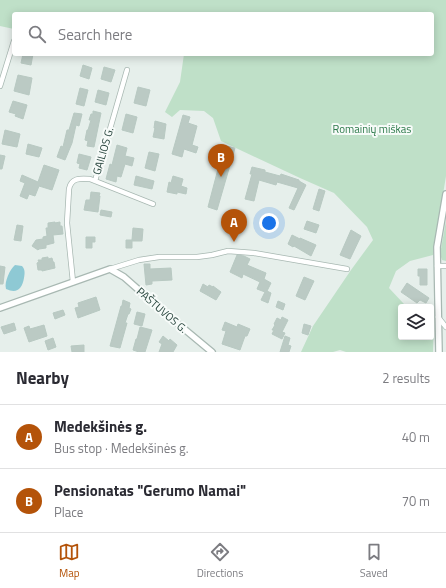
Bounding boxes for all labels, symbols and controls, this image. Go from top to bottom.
search box [12,12,434,56]
icon: search [26,23,48,45]
text: Search here [58,23,132,46]
park label: Romainių miškas [333,121,411,137]
street label: GAILIOS G. [89,125,117,177]
pin: B [208,144,234,177]
pin: A [221,209,247,242]
your location [259,213,279,233]
street label: PAŠTUVOS G. [133,283,191,337]
map controls [398,304,434,340]
button: layers [398,304,434,340]
text: Nearby [16,365,69,391]
text: 2 results [382,368,430,388]
text: Medekšinės g. [54,415,147,438]
text: A [25,427,33,447]
text: 40 m [402,427,430,447]
text: Bus stop · Medekšinės g. [54,438,189,458]
text: Pensionatas "Gerumo Namai" [54,479,246,502]
text: B [25,491,33,511]
text: 70 m [402,491,430,511]
text: Place [54,502,83,522]
tab: Map [58,541,80,581]
tab: Directions [197,541,243,581]
tab: Saved [360,541,388,581]

